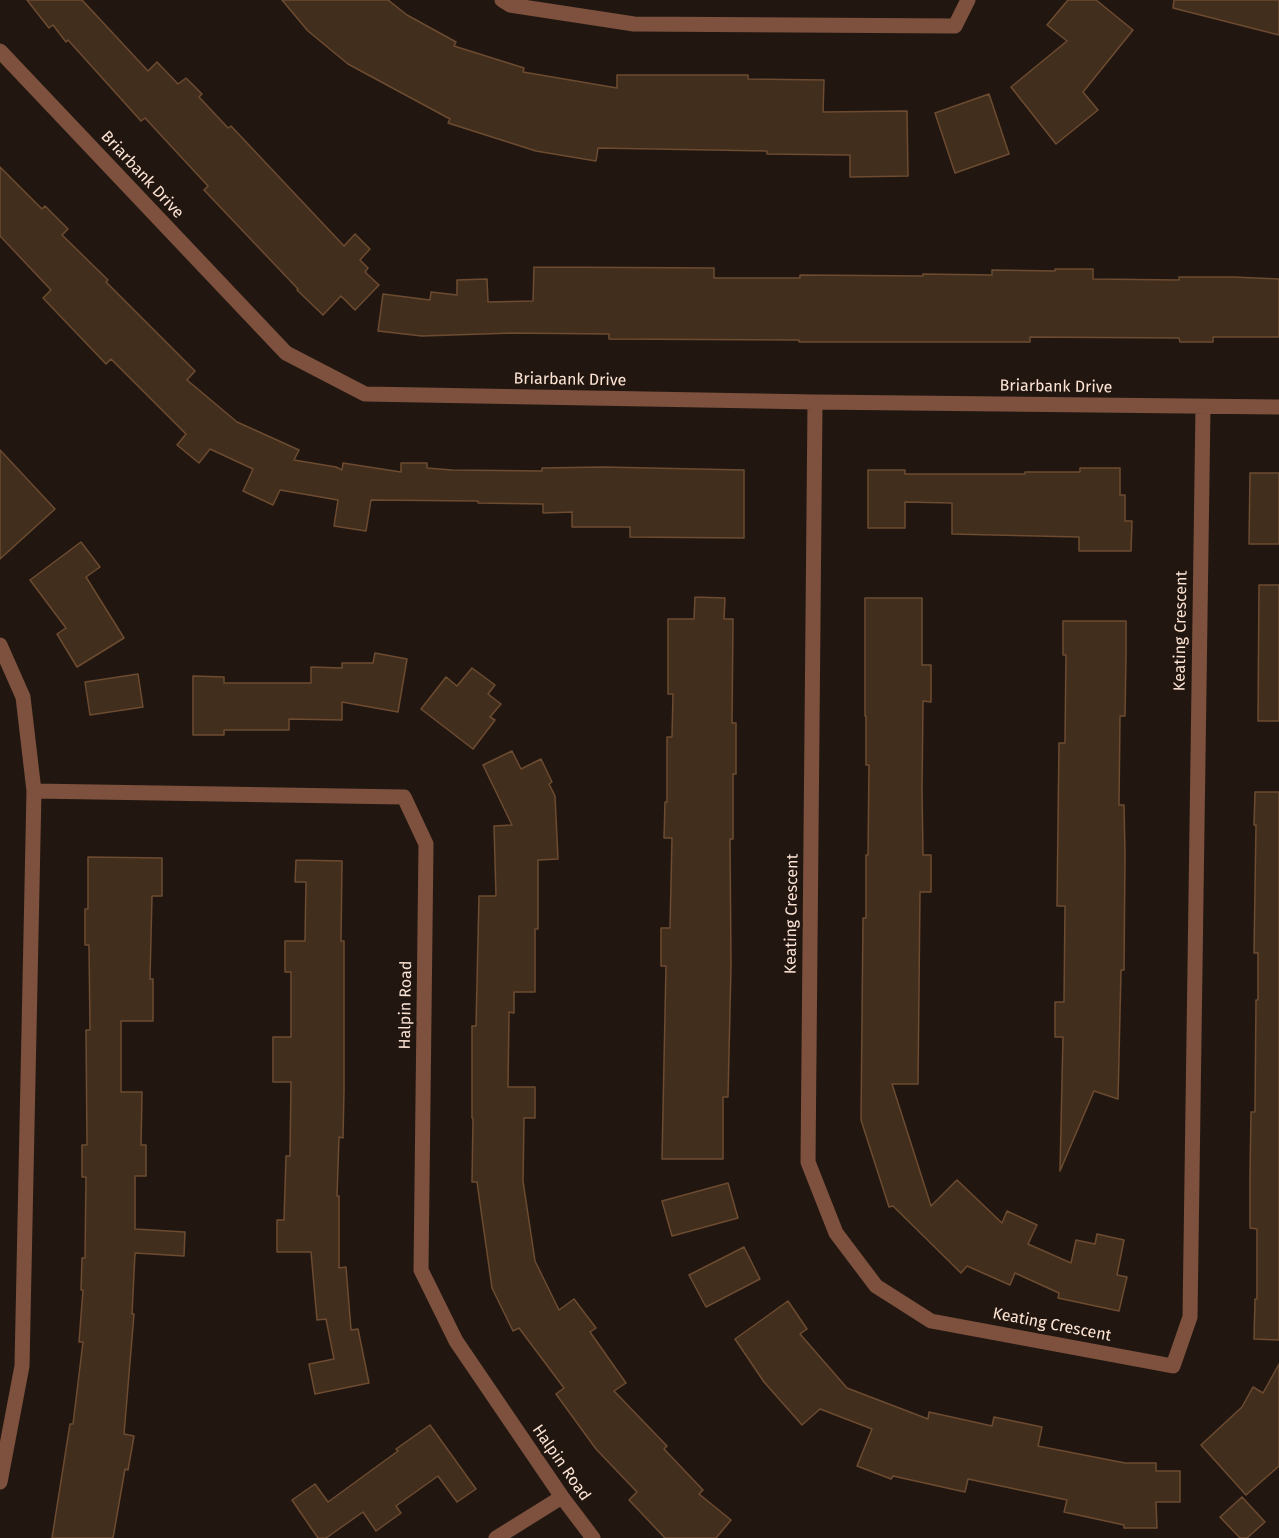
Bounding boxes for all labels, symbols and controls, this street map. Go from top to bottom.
street label: Briarbank Drive [97,127,187,223]
street label: Briarbank Drive [514,369,626,391]
street label: Briarbank Drive [1000,376,1112,398]
street label: Keating Crescent [1170,571,1192,691]
street label: Keating Crescent [781,854,803,974]
street label: Halpin Road [396,961,416,1049]
street label: Keating Crescent [991,1304,1113,1346]
street label: Halpin Road [528,1421,594,1505]

